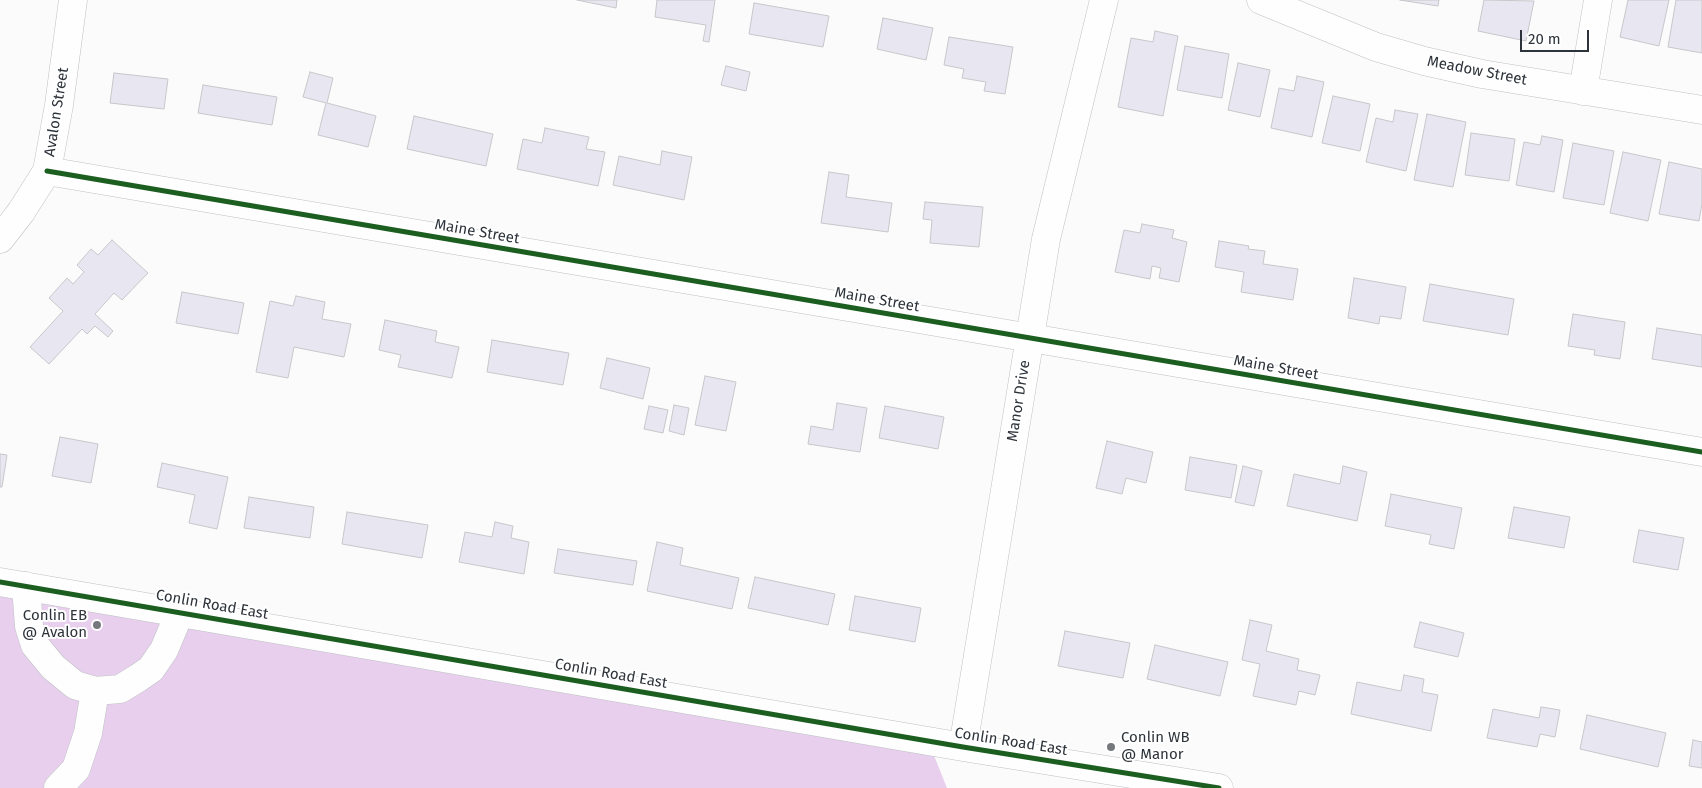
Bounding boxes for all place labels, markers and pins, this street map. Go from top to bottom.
place label: Conlin EB @ Avalon [22,607,87,642]
marker: Conlin EB @ Avalon [91,619,103,631]
place label: Conlin WB @ Manor [1121,729,1190,764]
marker: Conlin WB @ Manor [1105,741,1117,753]

